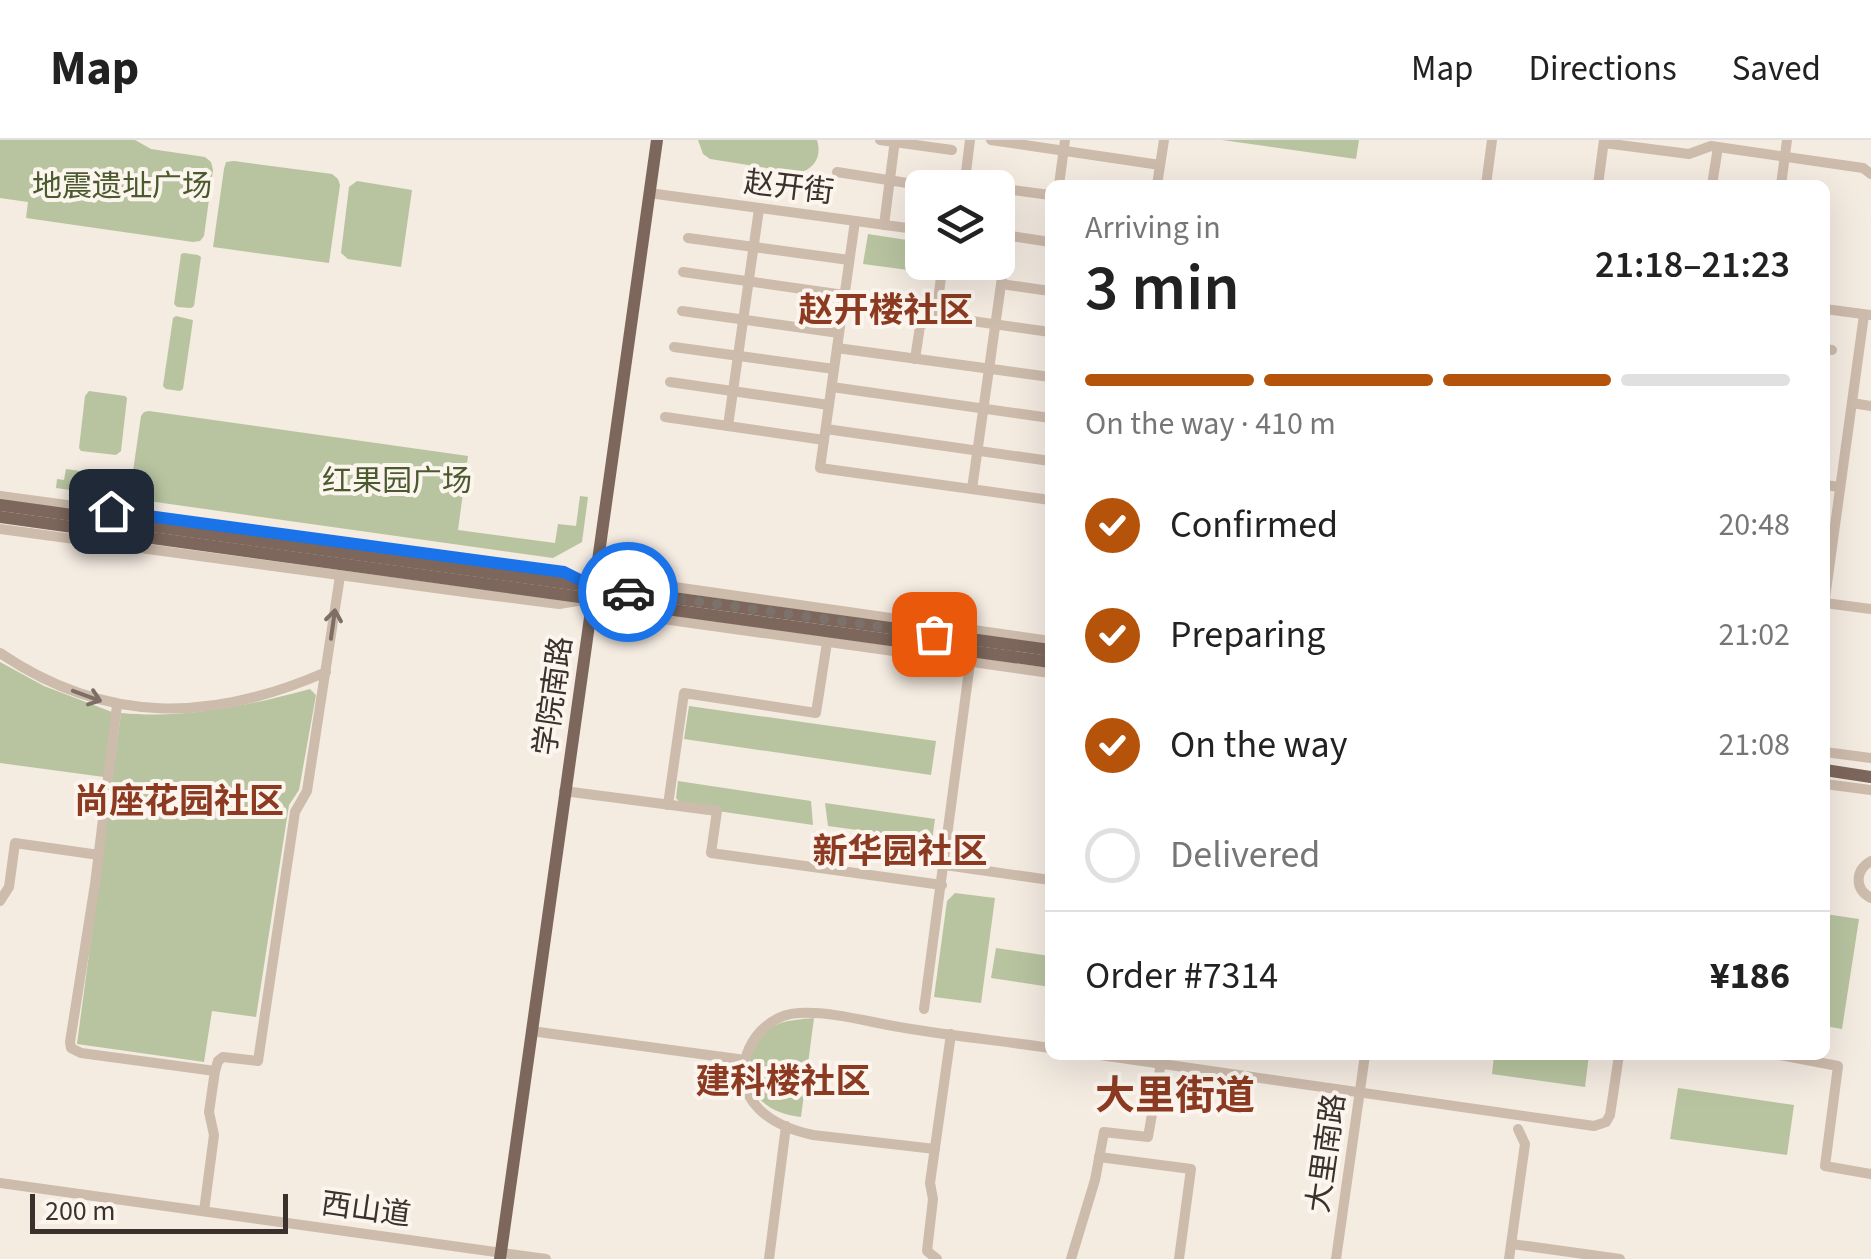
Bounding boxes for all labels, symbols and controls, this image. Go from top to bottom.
text: Map [50,35,139,103]
text: Map [1411,44,1474,94]
text: Directions [1529,44,1677,94]
text: Saved [1732,44,1821,94]
street label: 赵开街 [742,161,836,214]
park label: 地震遗址广场 [32,165,212,208]
map controls [905,170,1015,280]
button: layers [905,170,1015,280]
text: Arriving in [1085,205,1221,251]
text: 21:18–21:23 [1595,238,1790,292]
text: 3 min [1085,242,1240,335]
district label: 赵开楼社区 [798,286,974,336]
text: On the way · 410 m [1085,401,1336,447]
park label: 红果园广场 [322,460,472,503]
pin [69,469,154,554]
icon: home [84,484,139,539]
icon: check [1085,498,1140,553]
text: Confirmed [1170,498,1338,552]
text: 20:48 [1718,502,1790,548]
courier [578,542,678,642]
icon: car [601,565,656,620]
pin [892,592,977,677]
icon: bag [907,607,962,662]
one-way arrow [324,608,343,641]
icon: check [1085,608,1140,663]
text: Preparing [1170,608,1325,662]
text: 21:02 [1718,612,1790,658]
street label: 学院南路 [524,634,583,758]
one-way arrow [71,688,102,706]
icon: check [1085,718,1140,773]
text: On the way [1170,718,1347,772]
text: 21:08 [1718,722,1790,768]
district label: 尚座花园社区 [74,777,284,827]
district label: 新华园社区 [812,827,988,877]
text: Delivered [1170,828,1320,882]
text: Order #7314 [1085,949,1278,1003]
text: ¥186 [1710,949,1790,1003]
district label: 建科楼社区 [695,1057,871,1107]
district label: 大里街道 [1095,1068,1255,1125]
street label: 大里南路 [1297,1091,1356,1215]
street label: 西山道 [318,1182,413,1237]
scale bar [30,1189,288,1234]
text: 200 m [45,1191,116,1231]

